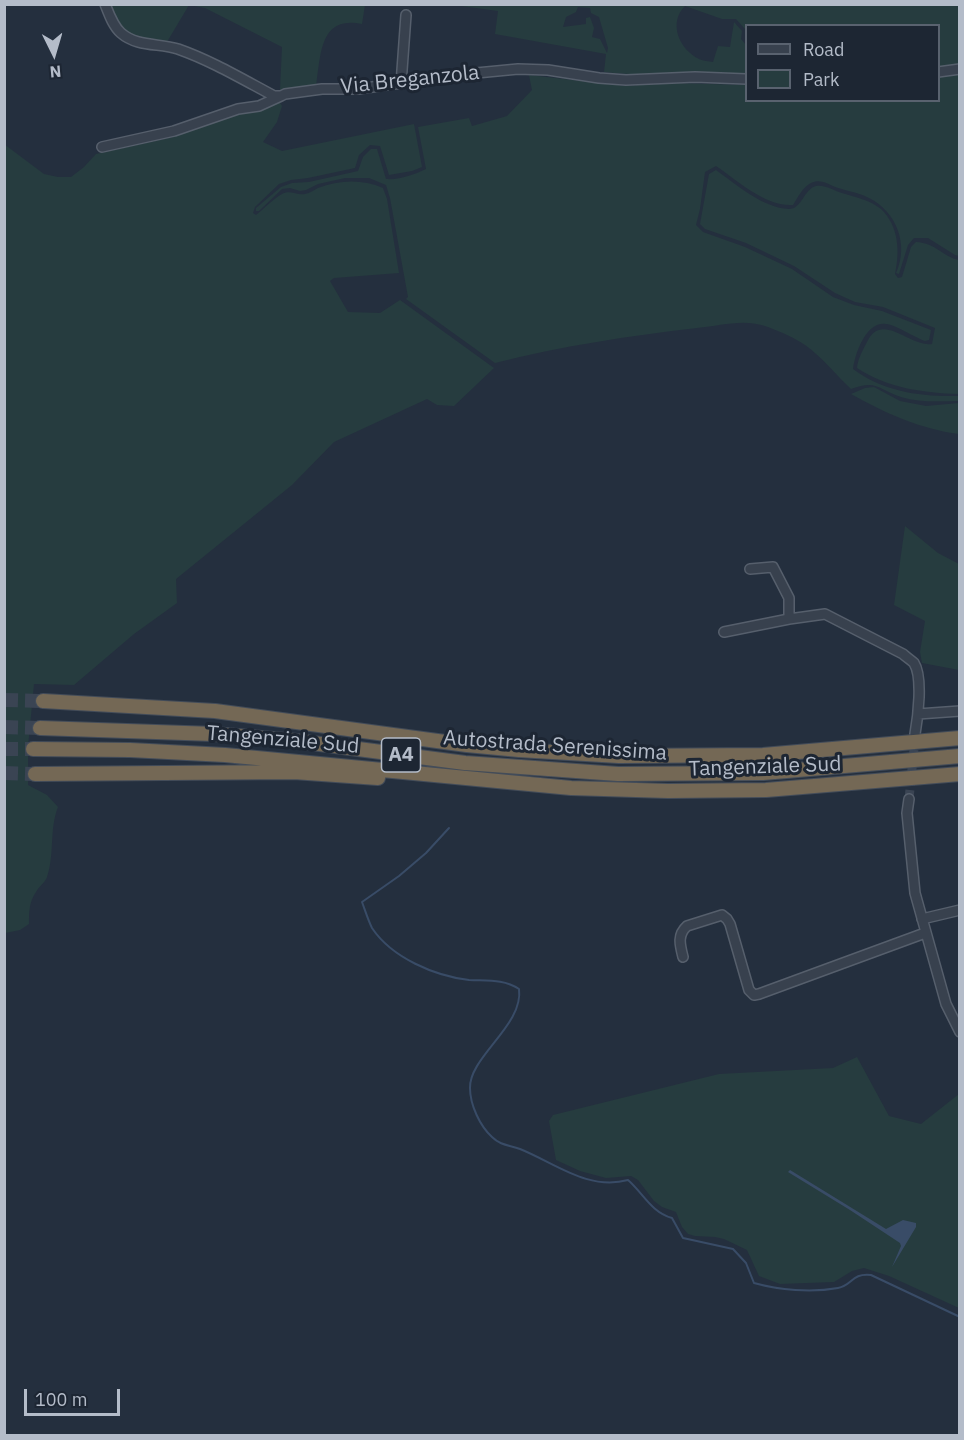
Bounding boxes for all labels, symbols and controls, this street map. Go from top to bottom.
north arrow [24,24,84,84]
legend [745,24,940,102]
text: Road [803,38,844,61]
street label: Via Breganzola [339,60,481,100]
text: N [49,61,62,82]
text: Park [803,68,839,91]
street label: Tangenziale Sud [206,721,360,759]
street label: Autostrada Serenissima [442,726,668,766]
road number: A4 [382,738,420,772]
street label: Tangenziale Sud [688,752,842,782]
scale bar [27,1377,123,1415]
text: 100 m [35,1388,87,1411]

